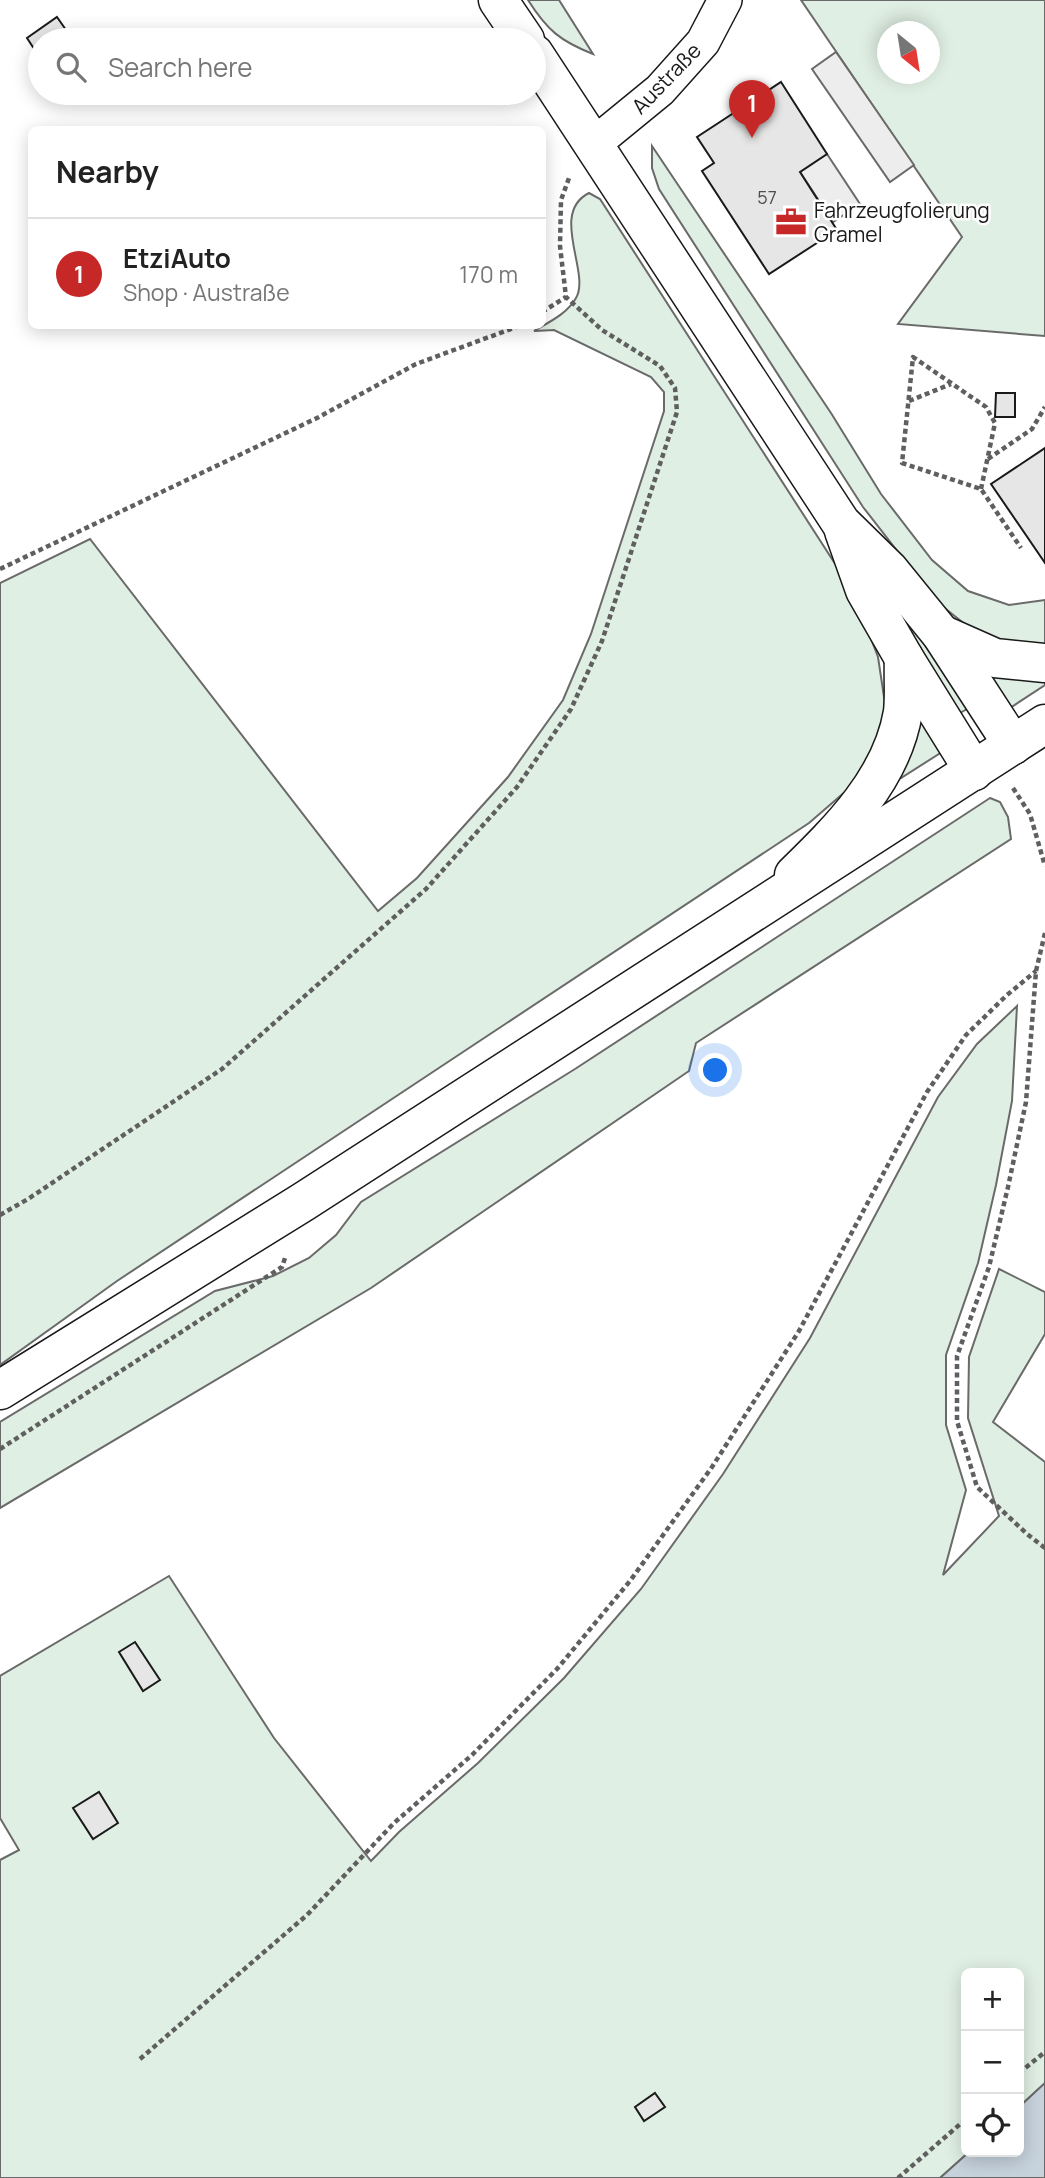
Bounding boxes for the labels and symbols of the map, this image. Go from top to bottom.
north arrow [877,21,940,84]
street label: Austraße [625,36,707,120]
pin: 1 [729,80,775,138]
house number: 57 [757,185,777,209]
place label: Fahrzeugfolierung Gramel [814,196,990,248]
office icon: Fahrzeugfolierung Gramel [774,205,808,239]
your location [698,1053,732,1087]

